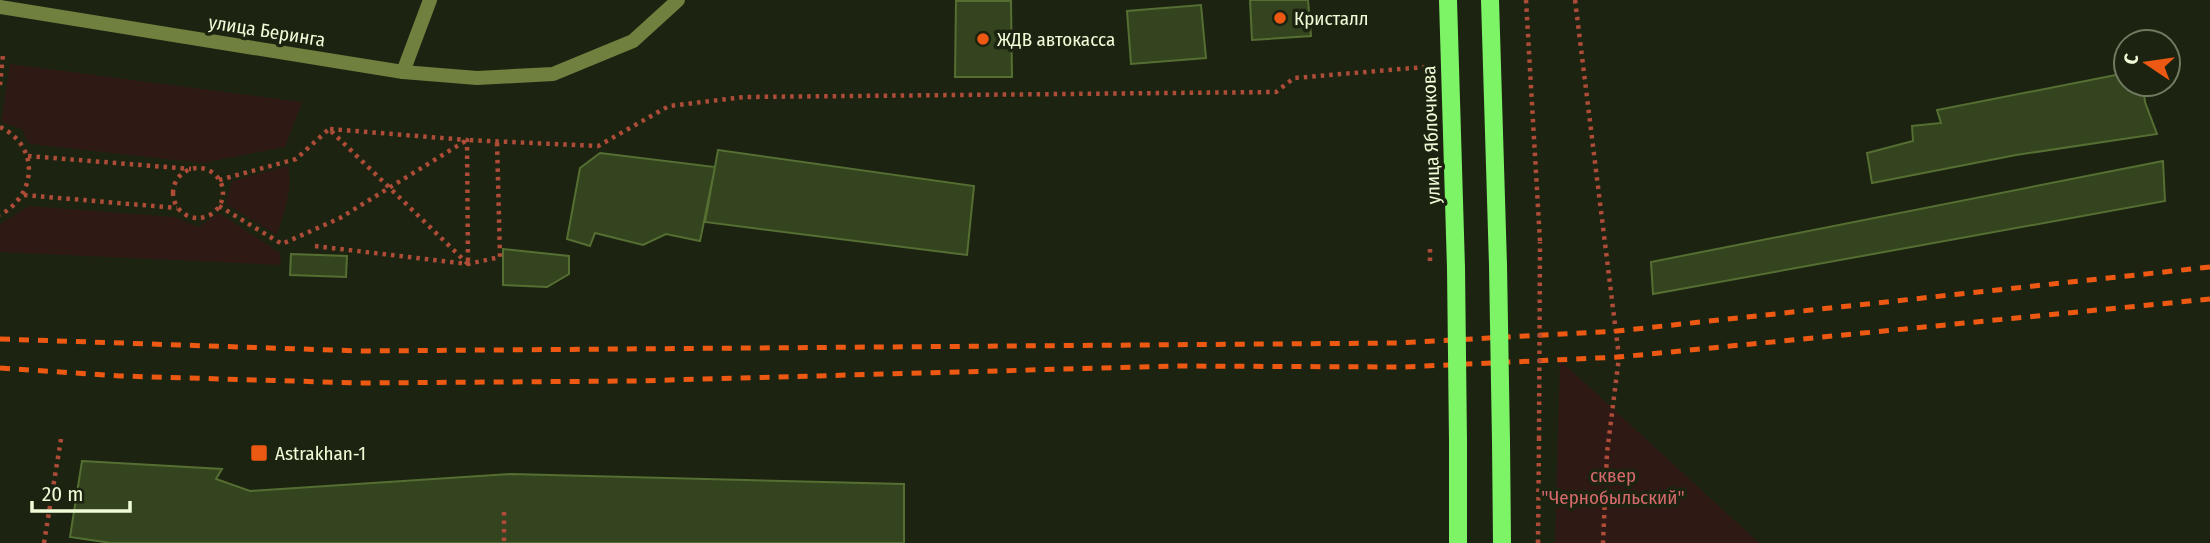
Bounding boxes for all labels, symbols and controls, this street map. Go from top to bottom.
place label: Кристалл [1294,7,1368,30]
street label: улица Беринга [207,10,327,52]
marker: Кристалл [1272,10,1288,26]
place label: ЖДВ автокасса [997,28,1115,51]
north arrow [2112,28,2182,98]
marker: ЖДВ автокасса [975,31,991,47]
text: С [2119,52,2143,67]
street label: улица Яблочкова [1417,65,1445,205]
place label: Astrakhan-1 [275,442,366,465]
marker: Astrakhan-1 [249,443,269,463]
park label: сквер "Чернобыльский" [1541,464,1685,509]
scale bar [32,470,130,514]
text: 20 m [42,481,83,507]

